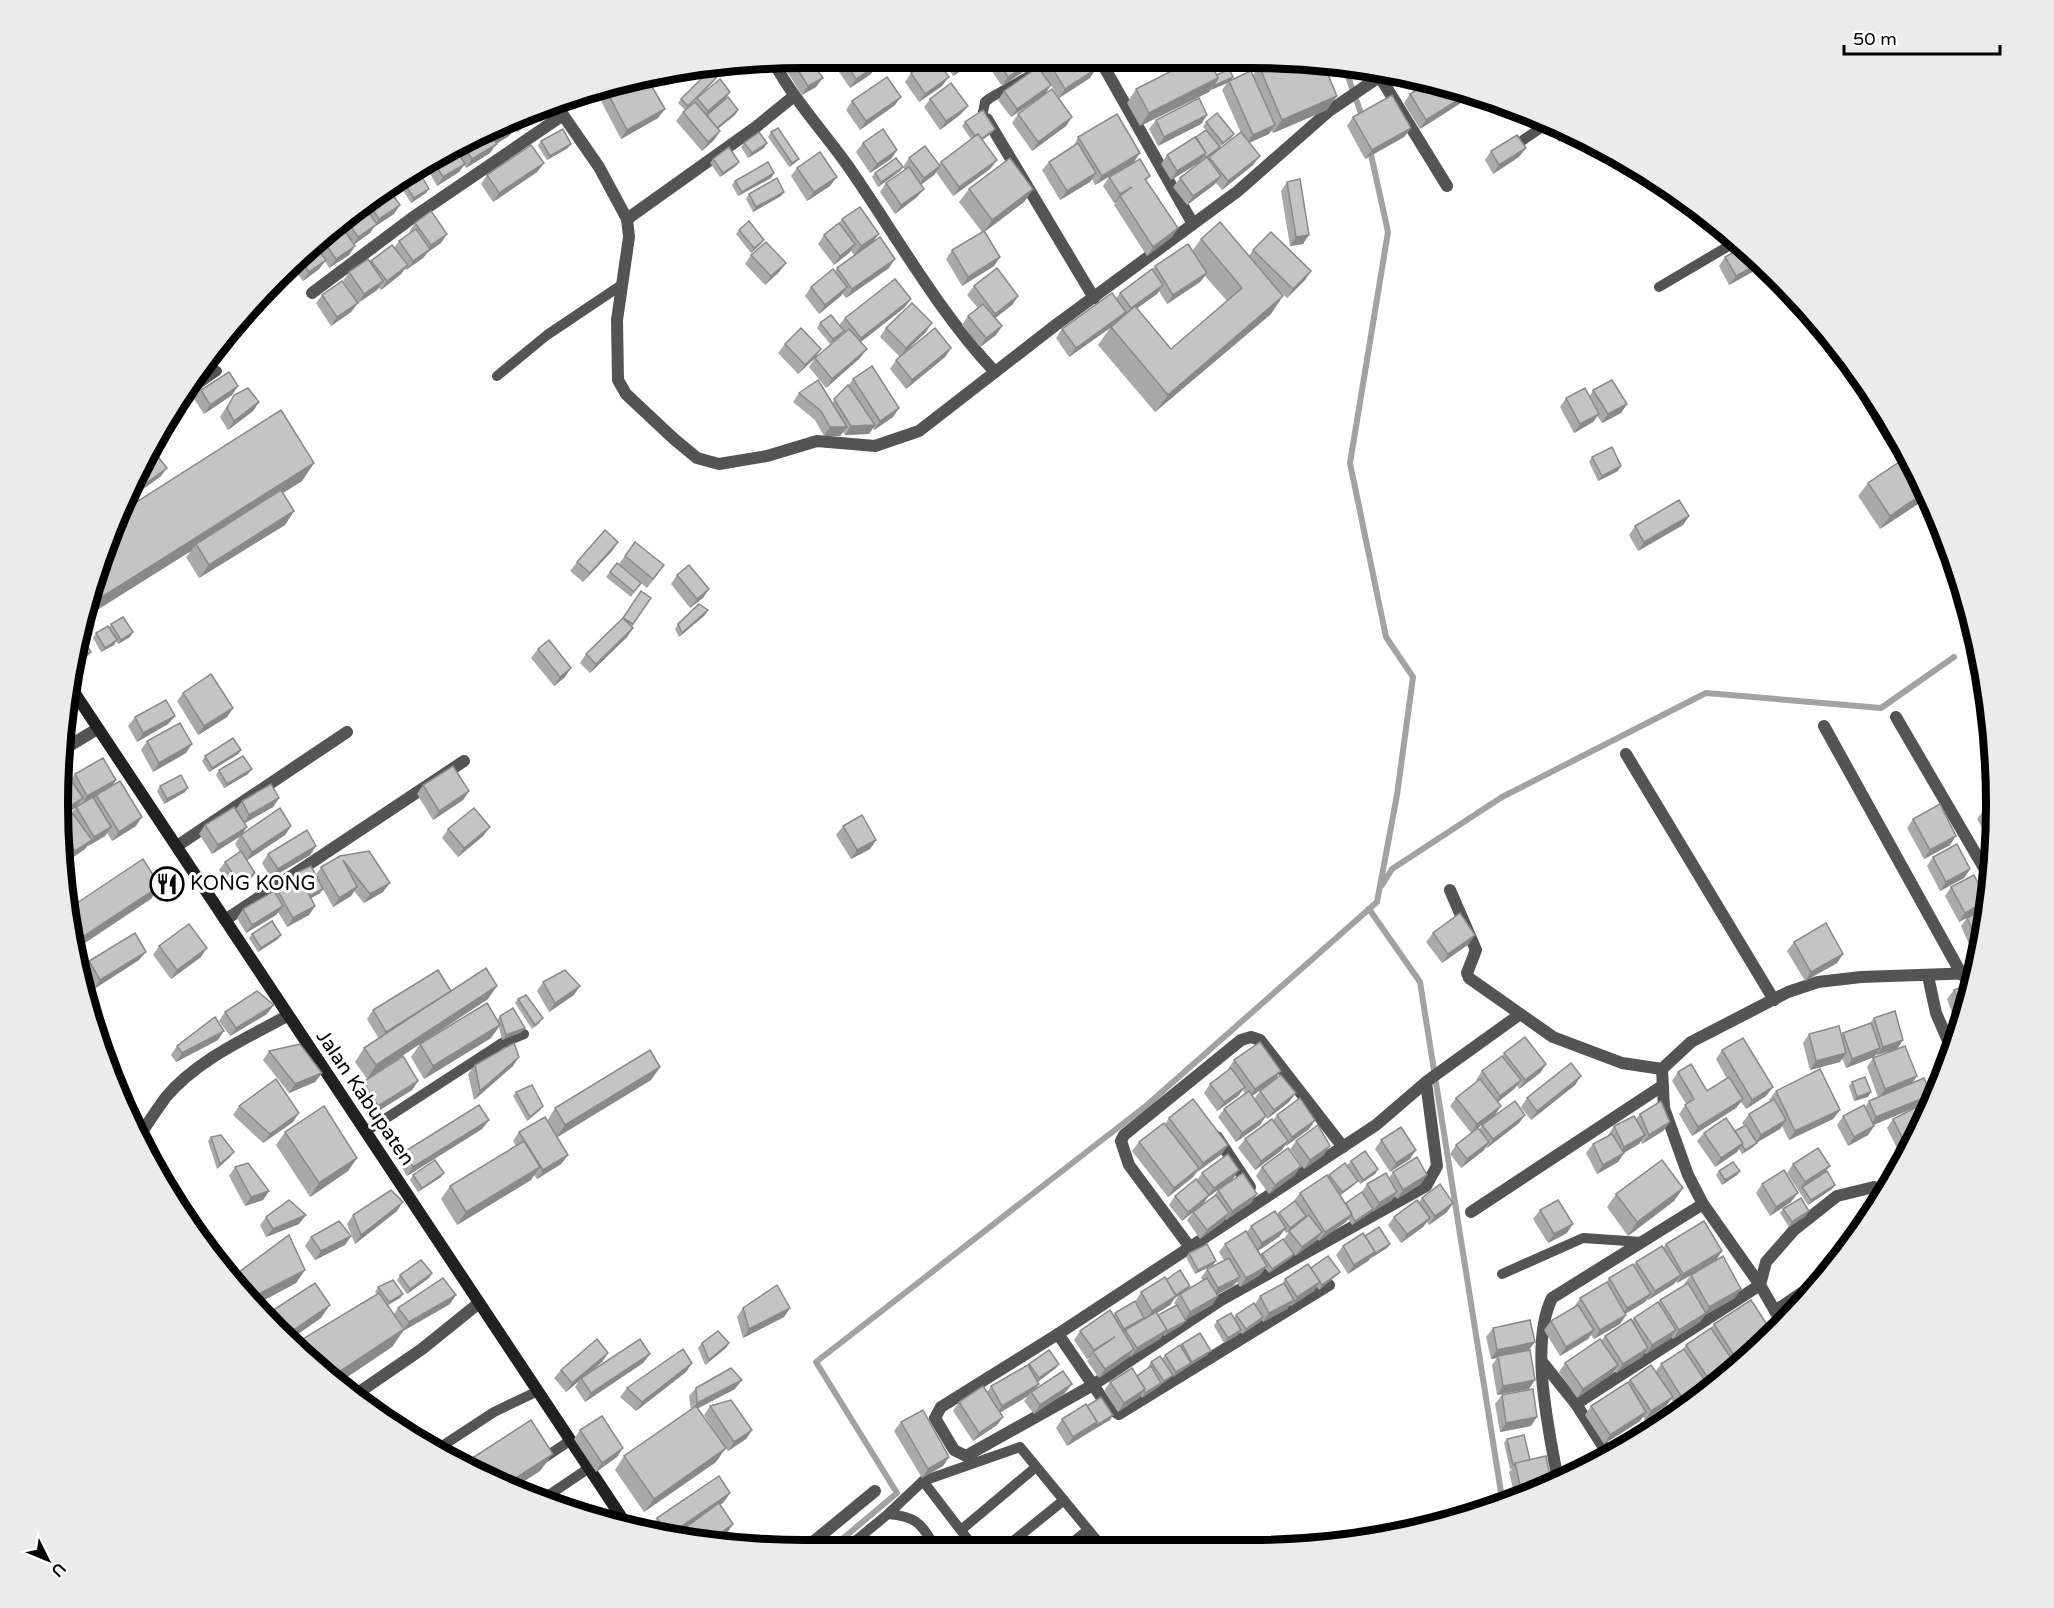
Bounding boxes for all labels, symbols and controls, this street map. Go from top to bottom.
scale bar [1844,18,2000,56]
text: 50 m [1853,28,1897,50]
restaurant icon: KONG KONG [149,866,185,902]
place label: KONG KONG [190,872,316,896]
street label: Jalan Kabupaten [311,1026,419,1170]
north arrow [18,1530,78,1590]
text: U [47,1558,70,1581]

